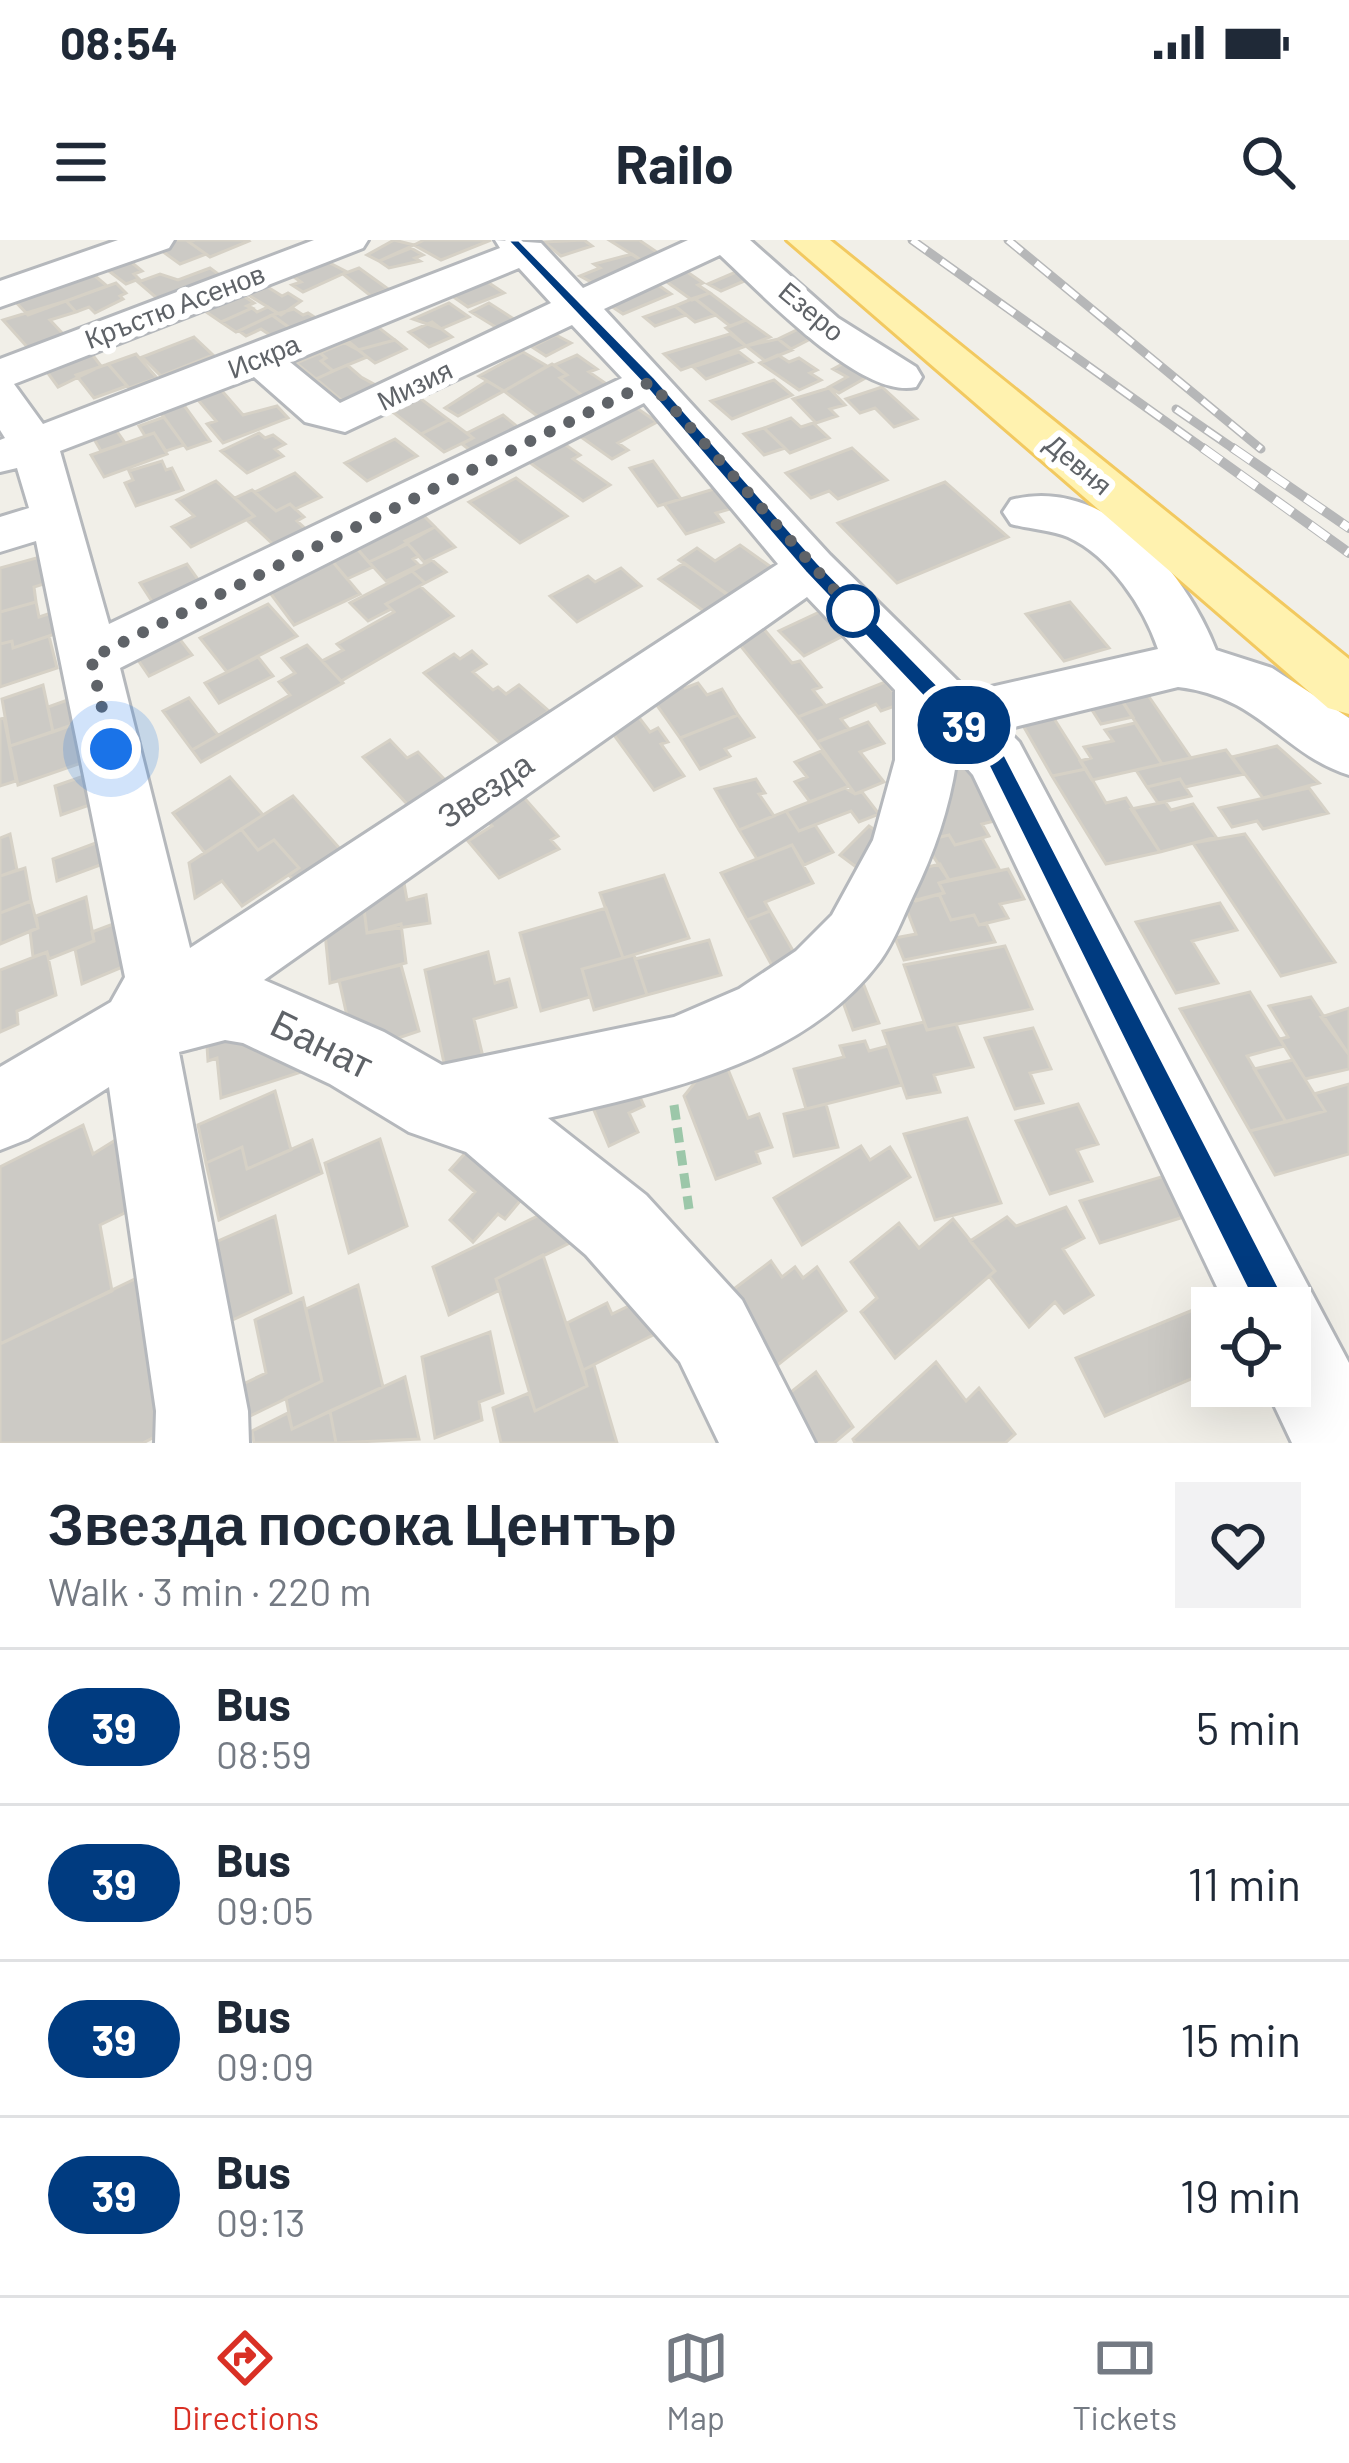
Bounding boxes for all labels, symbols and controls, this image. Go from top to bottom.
text: 08:54 [60,15,178,69]
icon: menu [48,129,114,195]
icon: search [1235,129,1301,195]
text: Railo [615,130,734,195]
street label: Кръстю Асенов [80,256,269,355]
street label: Езеро [773,274,851,348]
street label: Искра [223,326,305,385]
street label: Мизия [371,352,457,416]
street label: Девня [1039,426,1119,501]
unlabelled marker [828,586,878,636]
line badge: 39 [910,686,1018,764]
text: 39 [942,700,986,750]
your location [81,719,141,779]
street label: Звезда [429,742,540,836]
street label: Банат [264,998,381,1087]
map controls [1191,1287,1311,1407]
button: locate [1191,1287,1311,1407]
button: heart [1175,1482,1301,1608]
text: Звезда посока Център [48,1488,677,1556]
text: Walk · 3 min · 220 m [48,1567,371,1614]
text: Bus [216,1676,291,1730]
text: 5 min [1196,1700,1301,1754]
text: 39 [92,1702,136,1752]
text: 08:59 [216,1730,312,1777]
text: Bus [216,1832,291,1886]
text: 11 min [1187,1856,1301,1910]
text: 39 [92,1858,136,1908]
text: 09:05 [216,1886,314,1933]
text: Bus [216,1988,291,2042]
text: 15 min [1180,2012,1301,2066]
text: 39 [92,2014,136,2064]
text: 09:09 [216,2042,314,2089]
text: Bus [216,2144,291,2198]
text: 19 min [1180,2168,1301,2222]
text: 39 [92,2170,136,2220]
text: 09:13 [216,2198,305,2245]
tab: Directions [172,2325,319,2437]
tab: Map [663,2325,729,2437]
tab: Tickets [1072,2325,1177,2437]

